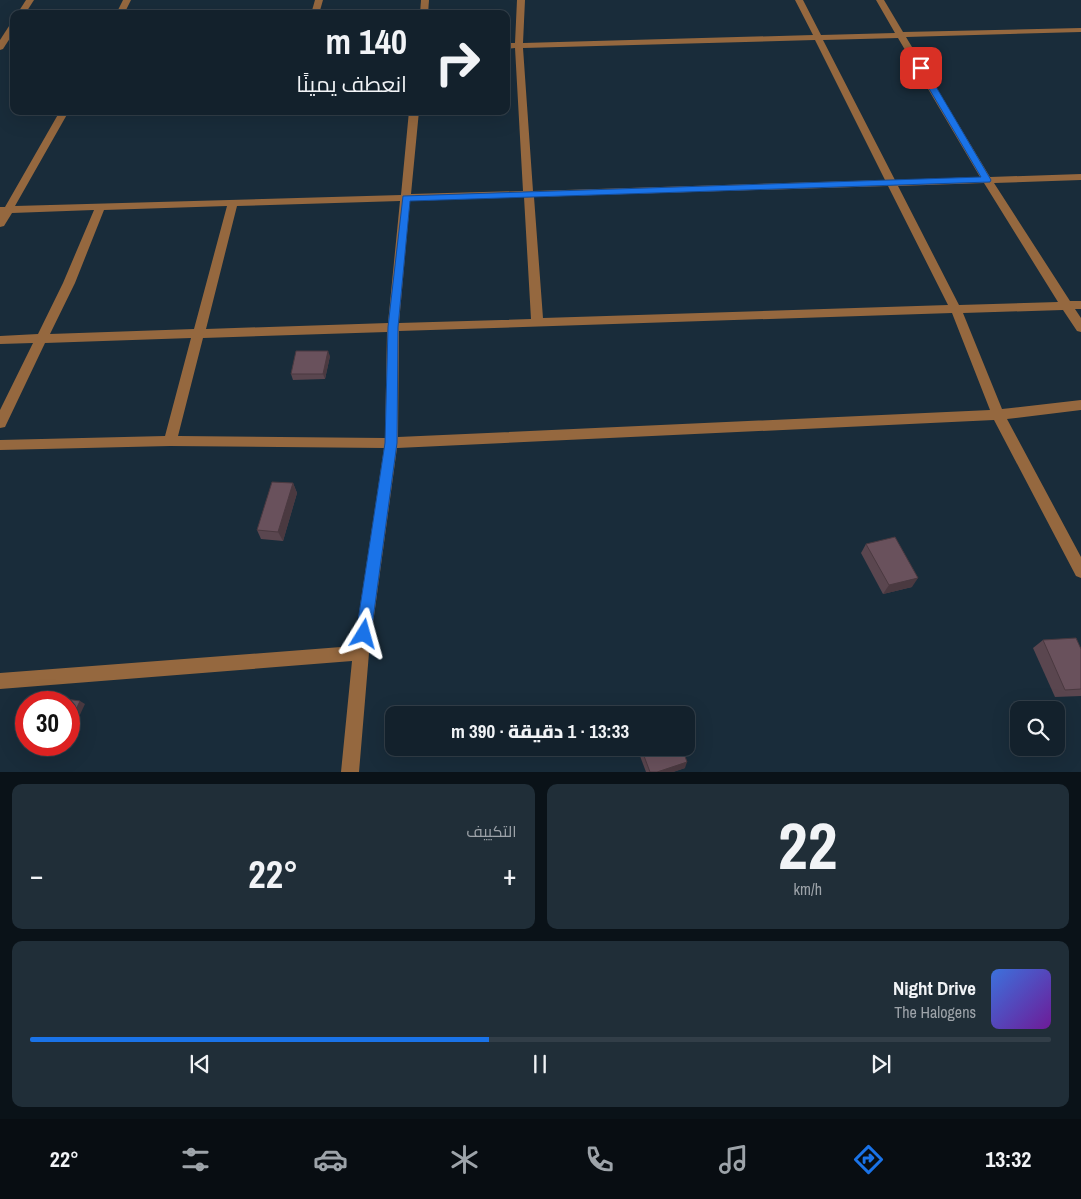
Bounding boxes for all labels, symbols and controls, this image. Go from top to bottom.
text: 140 m [326,18,407,65]
icon: right [425,30,490,95]
pin [900,47,942,89]
icon: arrive [907,54,935,82]
text: انعطف يمينًا [296,69,407,99]
position arrow [337,607,389,659]
speed limit sign: 30 [15,691,80,756]
map controls [1010,701,1065,756]
button: search [1010,701,1065,756]
text: 13:33 · 1 دقيقة · 390 m [451,718,629,744]
text: 22 [778,802,837,889]
text: التكييف [466,820,517,842]
text: 22° [248,849,298,900]
text: − [30,856,43,894]
text: + [503,856,516,894]
text: km/h [794,878,822,900]
text: Night Drive [893,975,976,1001]
text: The Halogens [894,1001,976,1023]
icon: previous [186,1050,214,1078]
icon: pause [526,1050,554,1078]
icon: next [867,1050,895,1078]
icon: filters [178,1142,213,1177]
icon: car [313,1142,348,1177]
icon: climate [447,1142,482,1177]
icon: phone [582,1142,617,1177]
icon: music [716,1142,751,1177]
icon: directions [851,1142,886,1177]
text: 22° [50,1144,79,1174]
text: 13:32 [985,1144,1031,1174]

